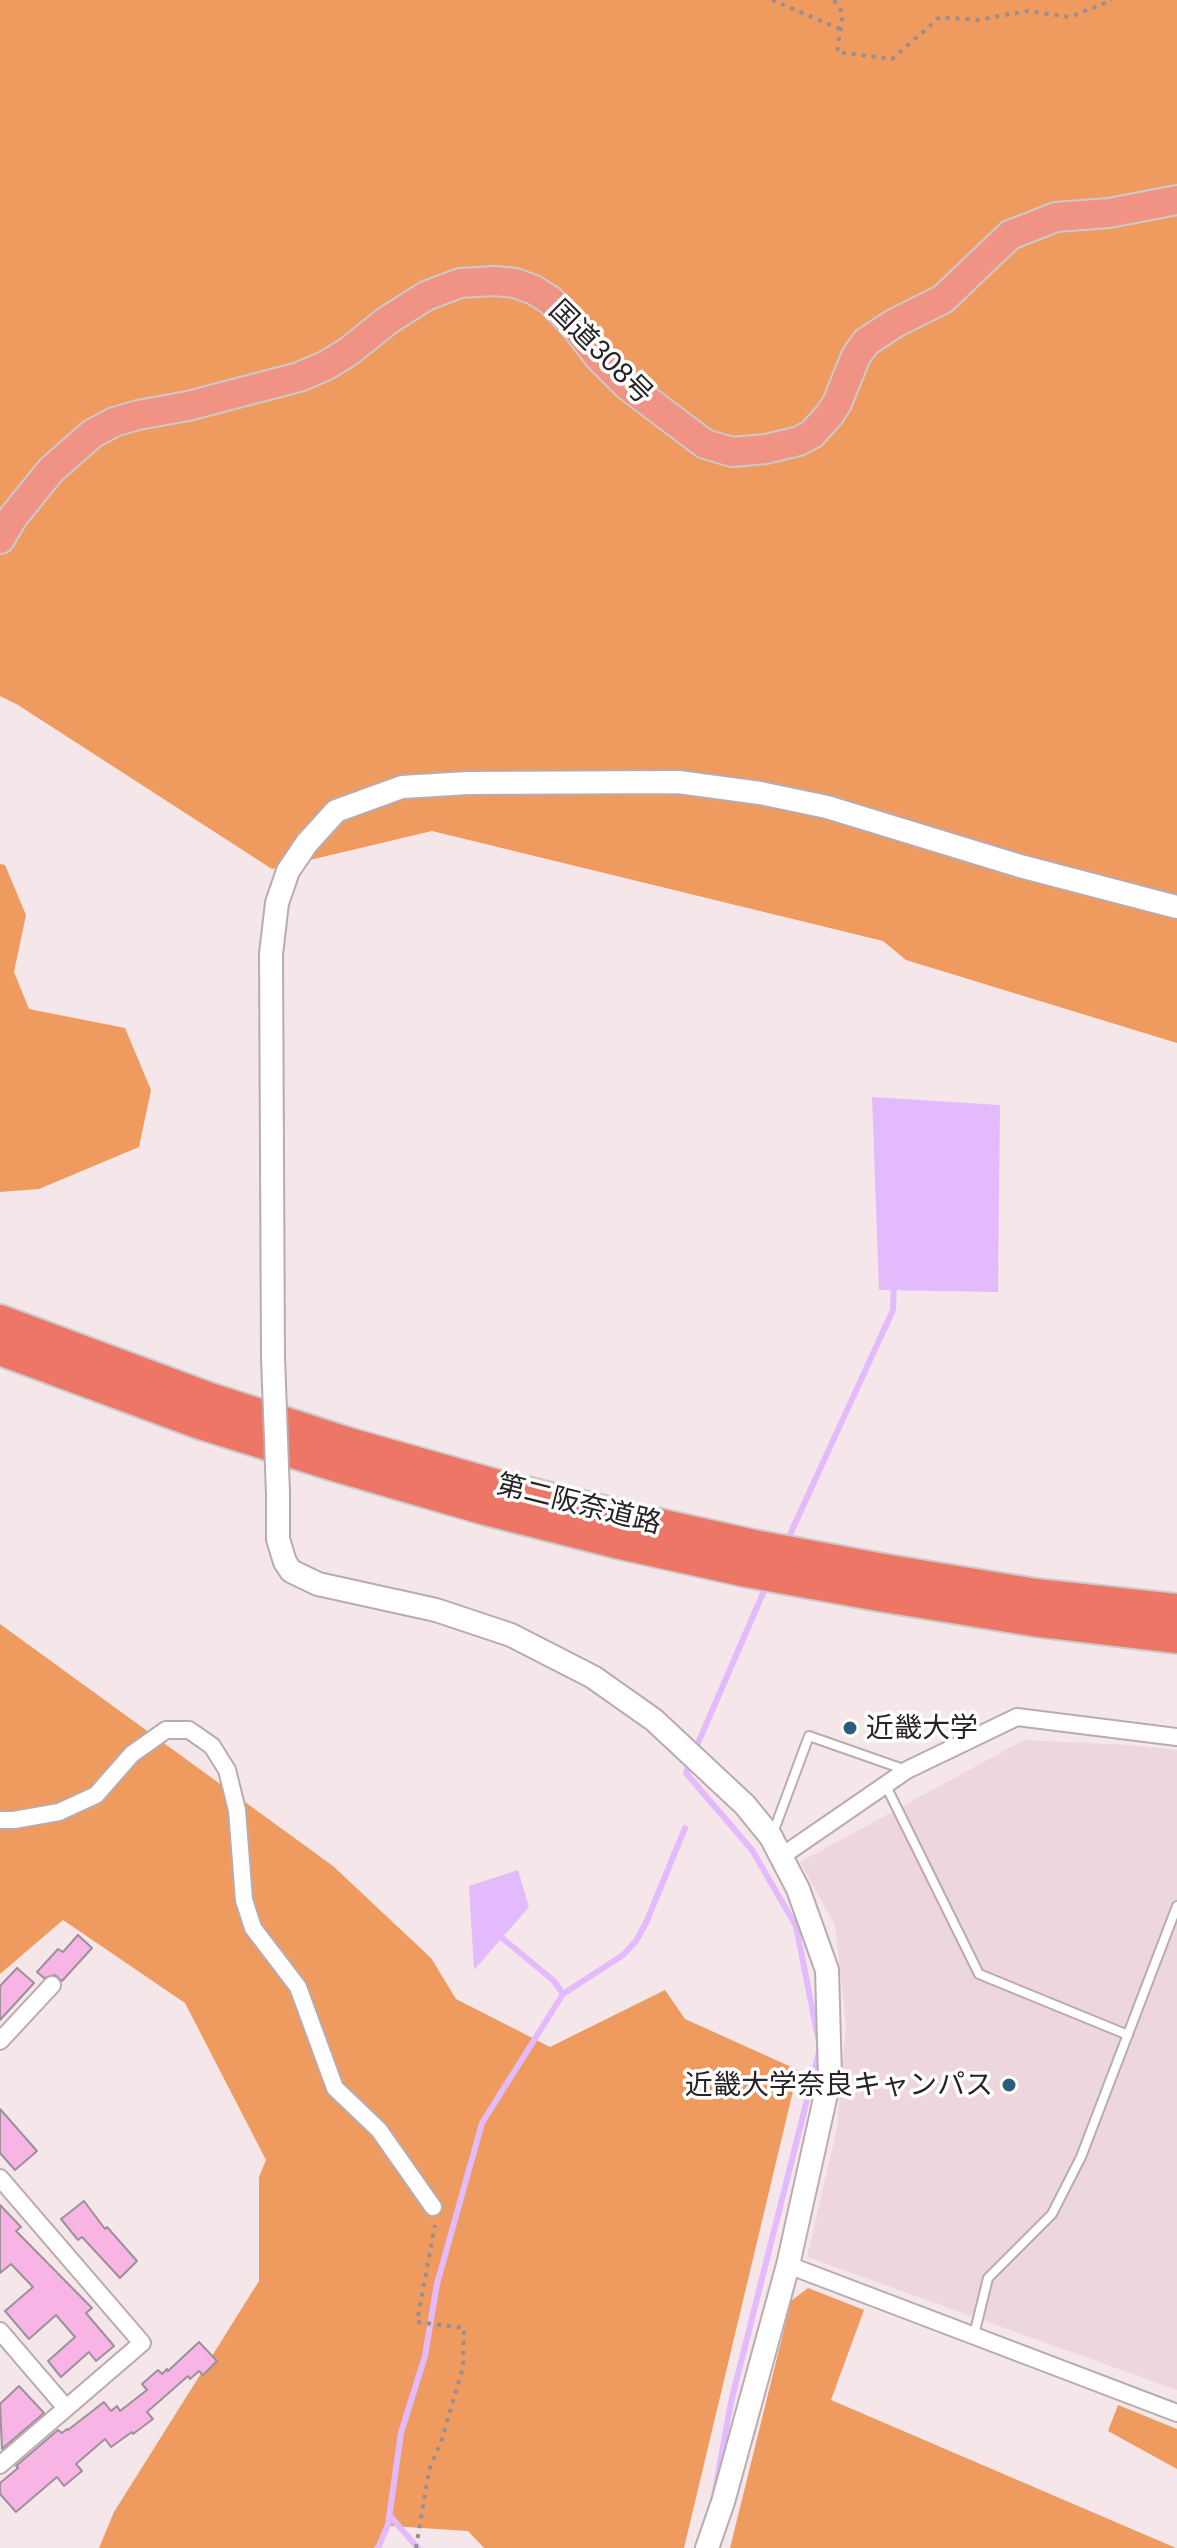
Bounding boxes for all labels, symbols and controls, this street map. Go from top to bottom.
street label: 国道308号 [542,293,660,411]
street label: 第二阪奈道路 [493,1467,665,1541]
place label: 近畿大学 [866,1711,978,1745]
marker: 近畿大学 [841,1719,859,1737]
place label: 近畿大学奈良キャンパス [685,2068,993,2102]
marker: 近畿大学奈良キャンパス [1000,2076,1018,2094]

